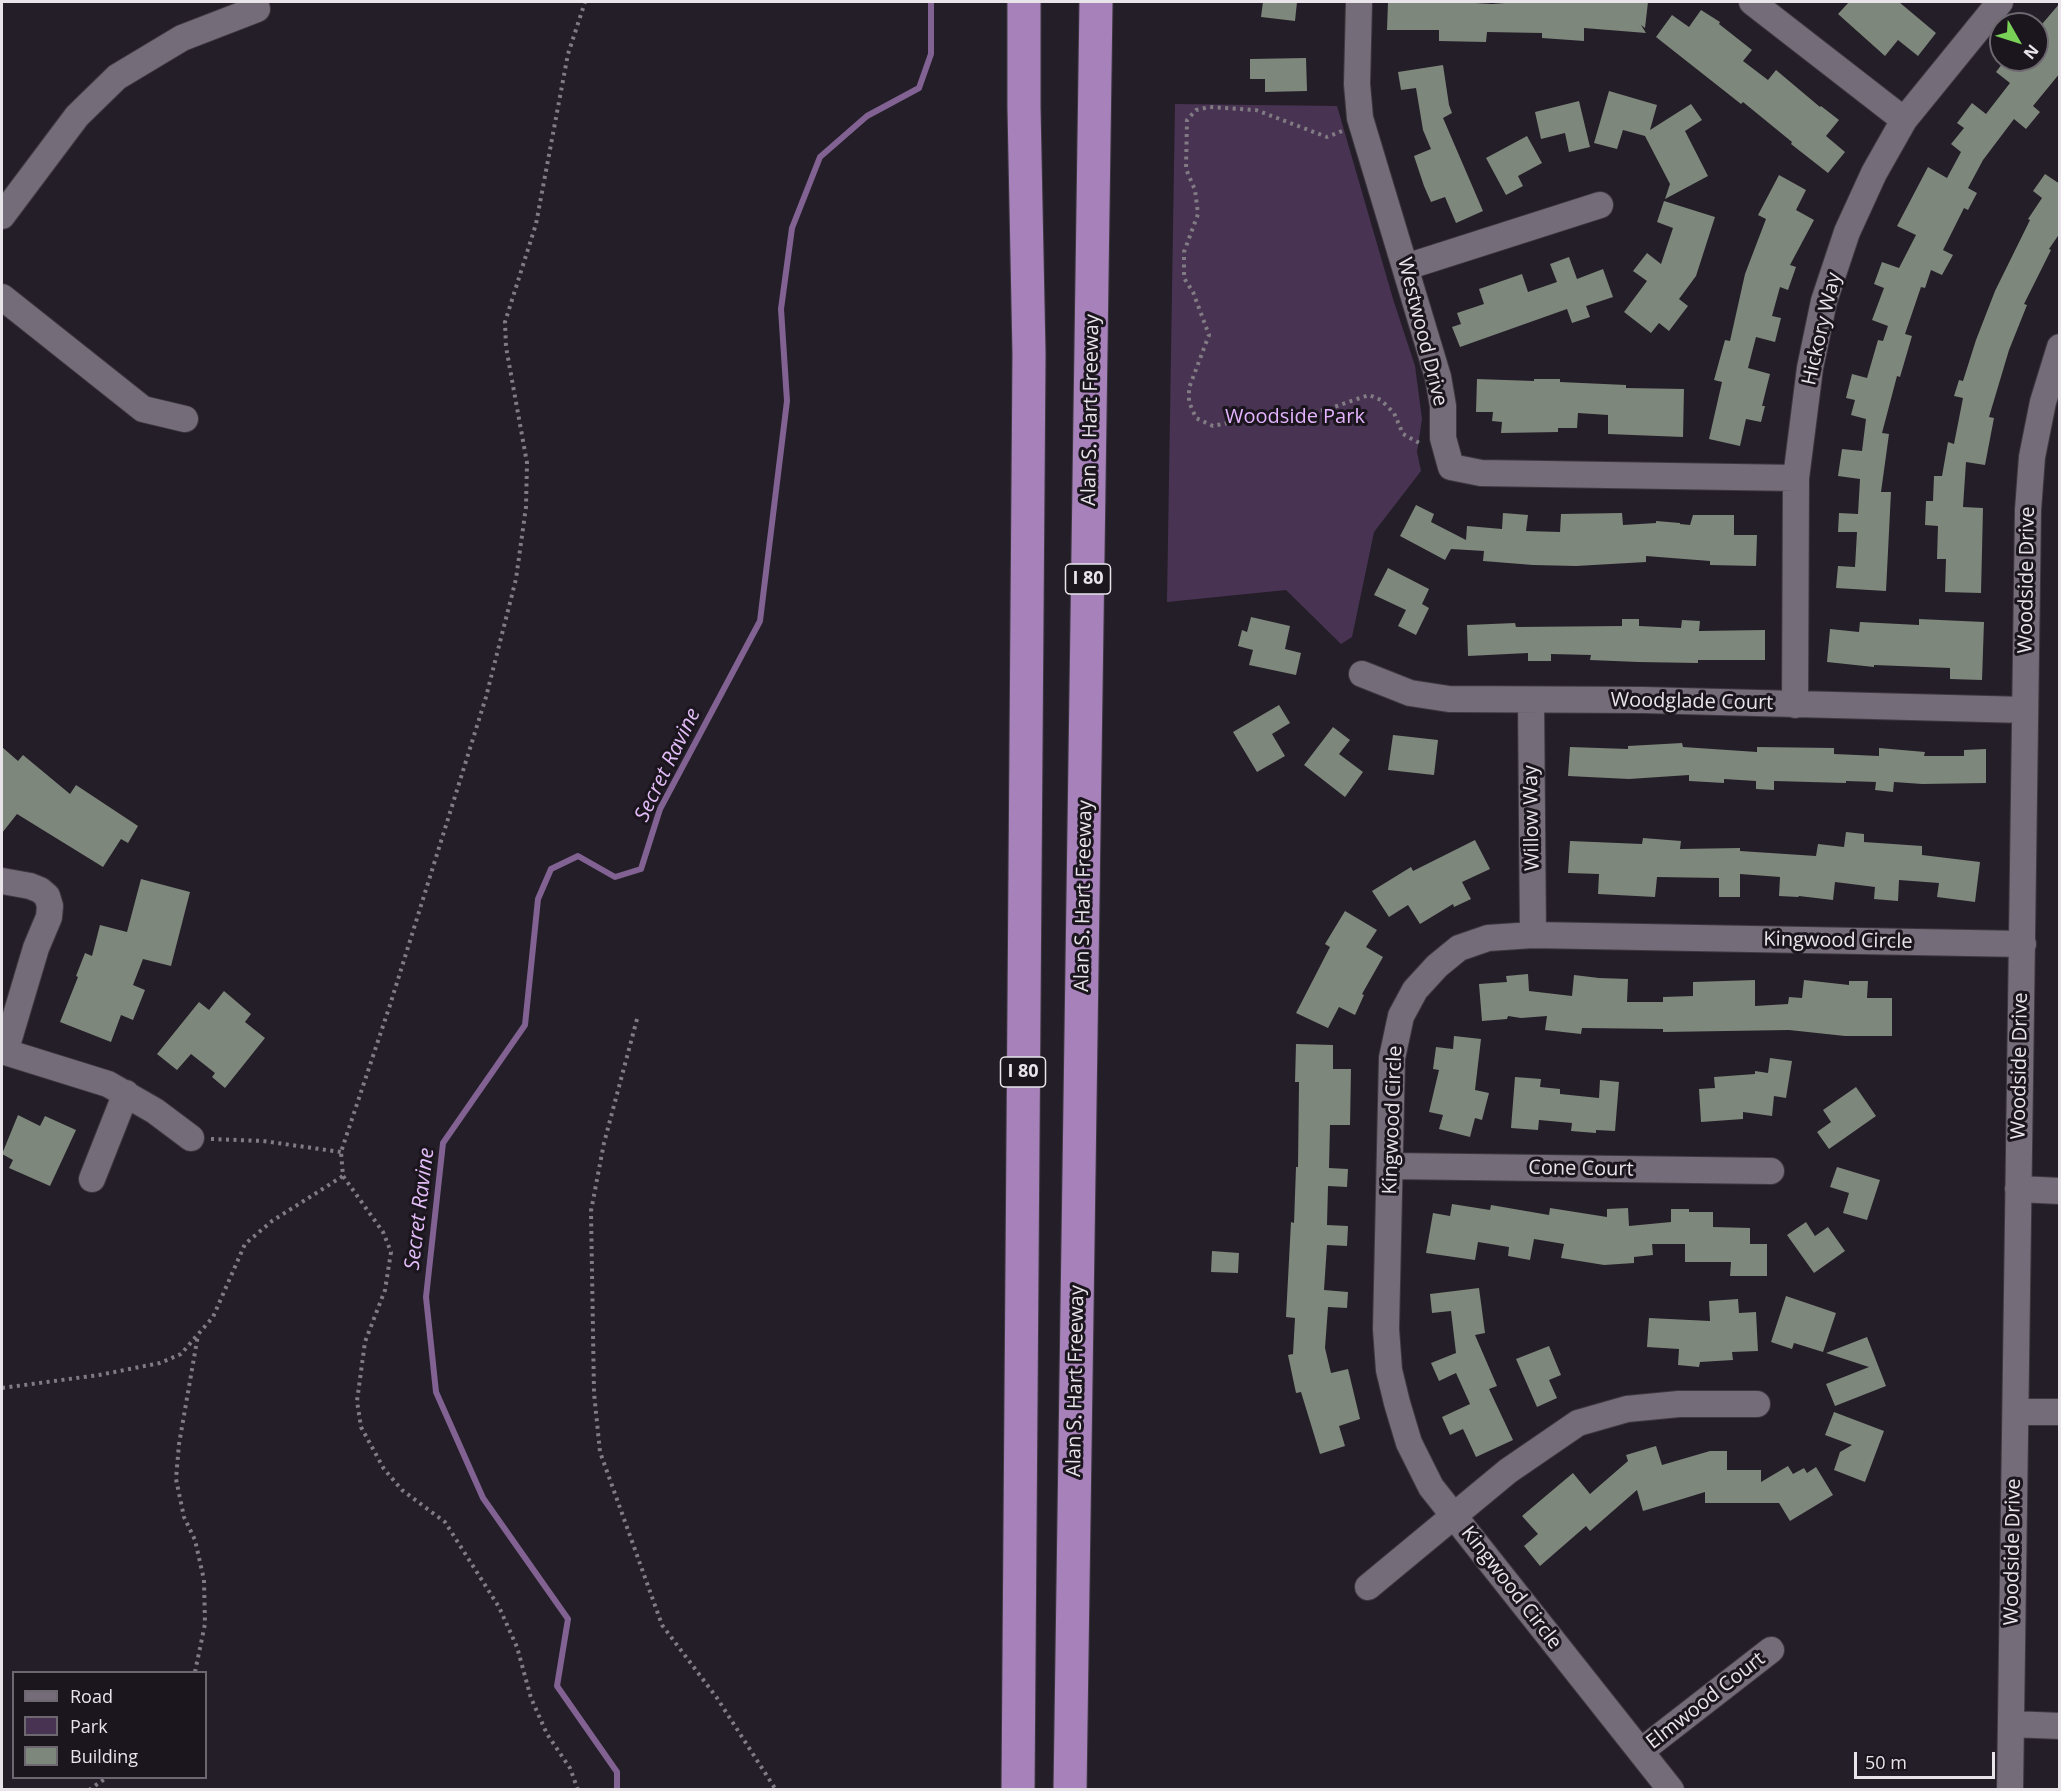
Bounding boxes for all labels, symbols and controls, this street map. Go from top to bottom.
north arrow [1989,12,2049,72]
text: N [2019,40,2044,64]
street label: Westwood Drive [1392,255,1452,409]
street label: Hickory Way [1797,270,1847,388]
street label: Alan S. Hart Freeway [1077,314,1105,506]
park label: Woodside Park [1225,405,1365,429]
street label: Woodside Drive [2014,506,2040,654]
road number: I 80 [1066,564,1110,594]
street label: Woodglade Court [1610,689,1774,715]
water label: Secret Ravine [630,704,706,826]
street label: Willow Way [1519,765,1545,871]
street label: Alan S. Hart Freeway [1070,800,1098,992]
street label: Kingwood Circle [1763,928,1913,954]
street label: Woodside Drive [2007,992,2033,1140]
street label: Kingwood Circle [1378,1045,1408,1195]
road number: I 80 [1000,1057,1046,1087]
water label: Secret Ravine [400,1146,440,1272]
street label: Cone Court [1528,1156,1634,1182]
street label: Alan S. Hart Freeway [1062,1285,1090,1477]
street label: Woodside Drive [2000,1478,2026,1626]
street label: Kingwood Circle [1456,1522,1566,1654]
street label: Elmwood Court [1642,1647,1770,1755]
legend [12,1671,207,1779]
text: Road [70,1684,113,1708]
text: Park [70,1714,108,1738]
scale bar [1857,1740,1998,1778]
text: Building [70,1744,138,1768]
text: 50 m [1865,1750,1907,1774]

